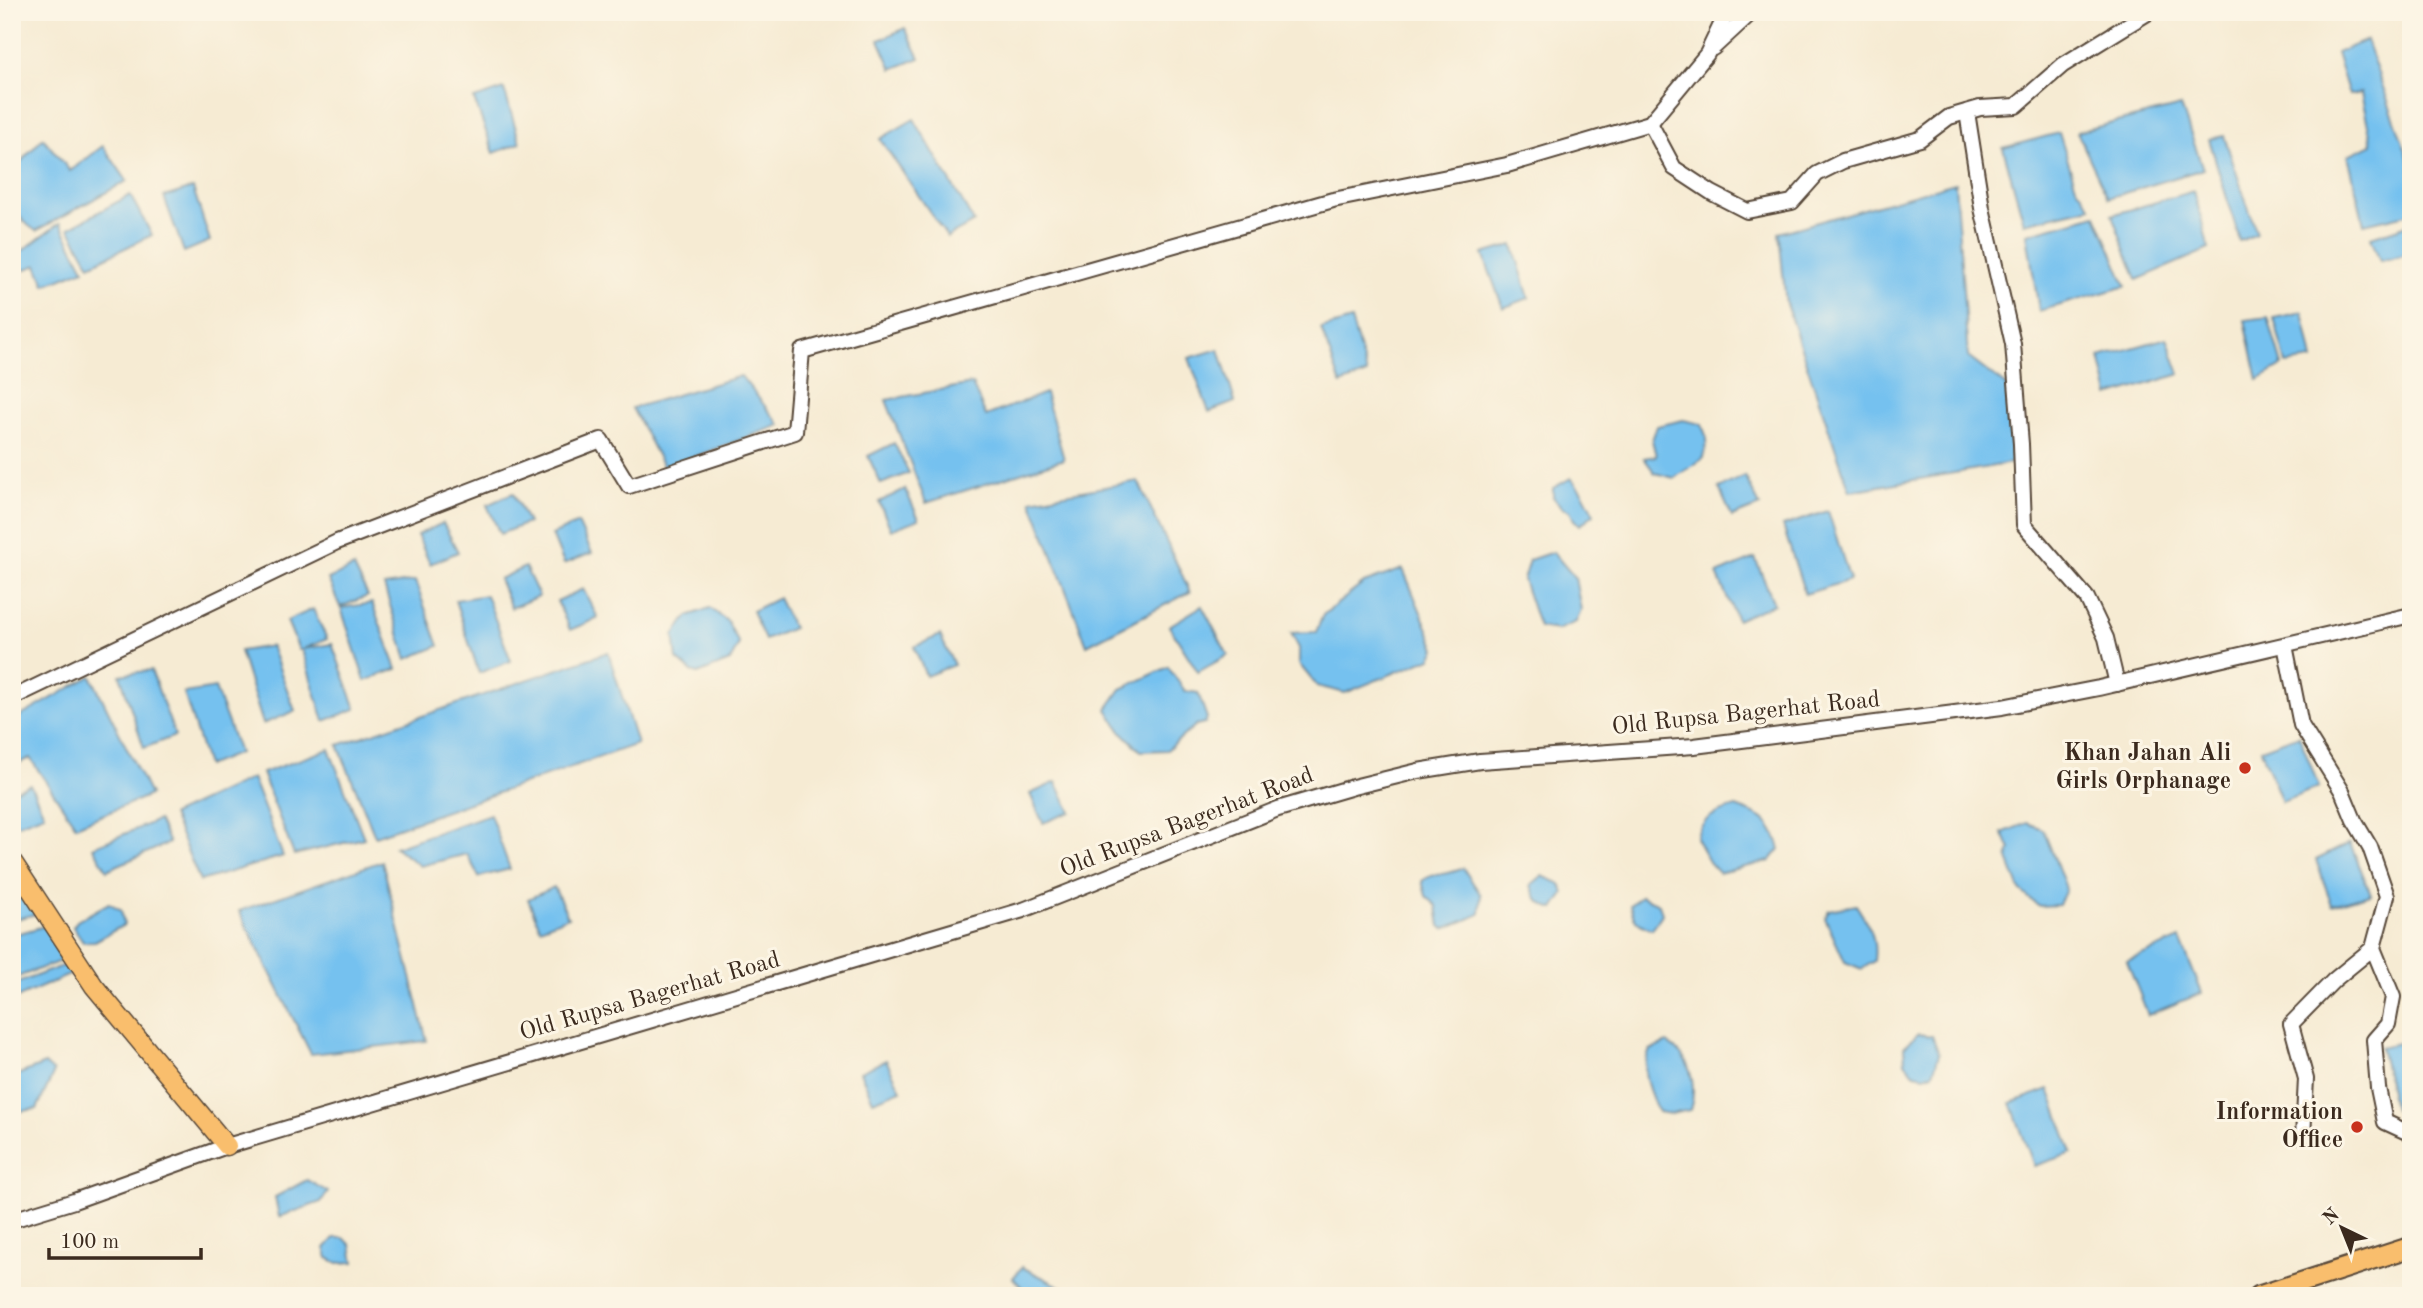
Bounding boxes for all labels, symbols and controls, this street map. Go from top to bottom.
street label: Old Rupsa Bagerhat Road [1611,688,1881,740]
place label: Khan Jahan Ali Girls Orphanage [2055,742,2231,794]
marker: Khan Jahan Ali Girls Orphanage [2237,760,2253,776]
street label: Old Rupsa Bagerhat Road [1057,763,1317,883]
street label: Old Rupsa Bagerhat Road [517,948,783,1046]
place label: Information Office [2216,1101,2343,1153]
marker: Information Office [2349,1119,2365,1135]
north arrow [2308,1192,2378,1262]
text: N [2320,1205,2344,1229]
scale bar [49,1217,201,1261]
text: 100 m [60,1232,119,1253]

